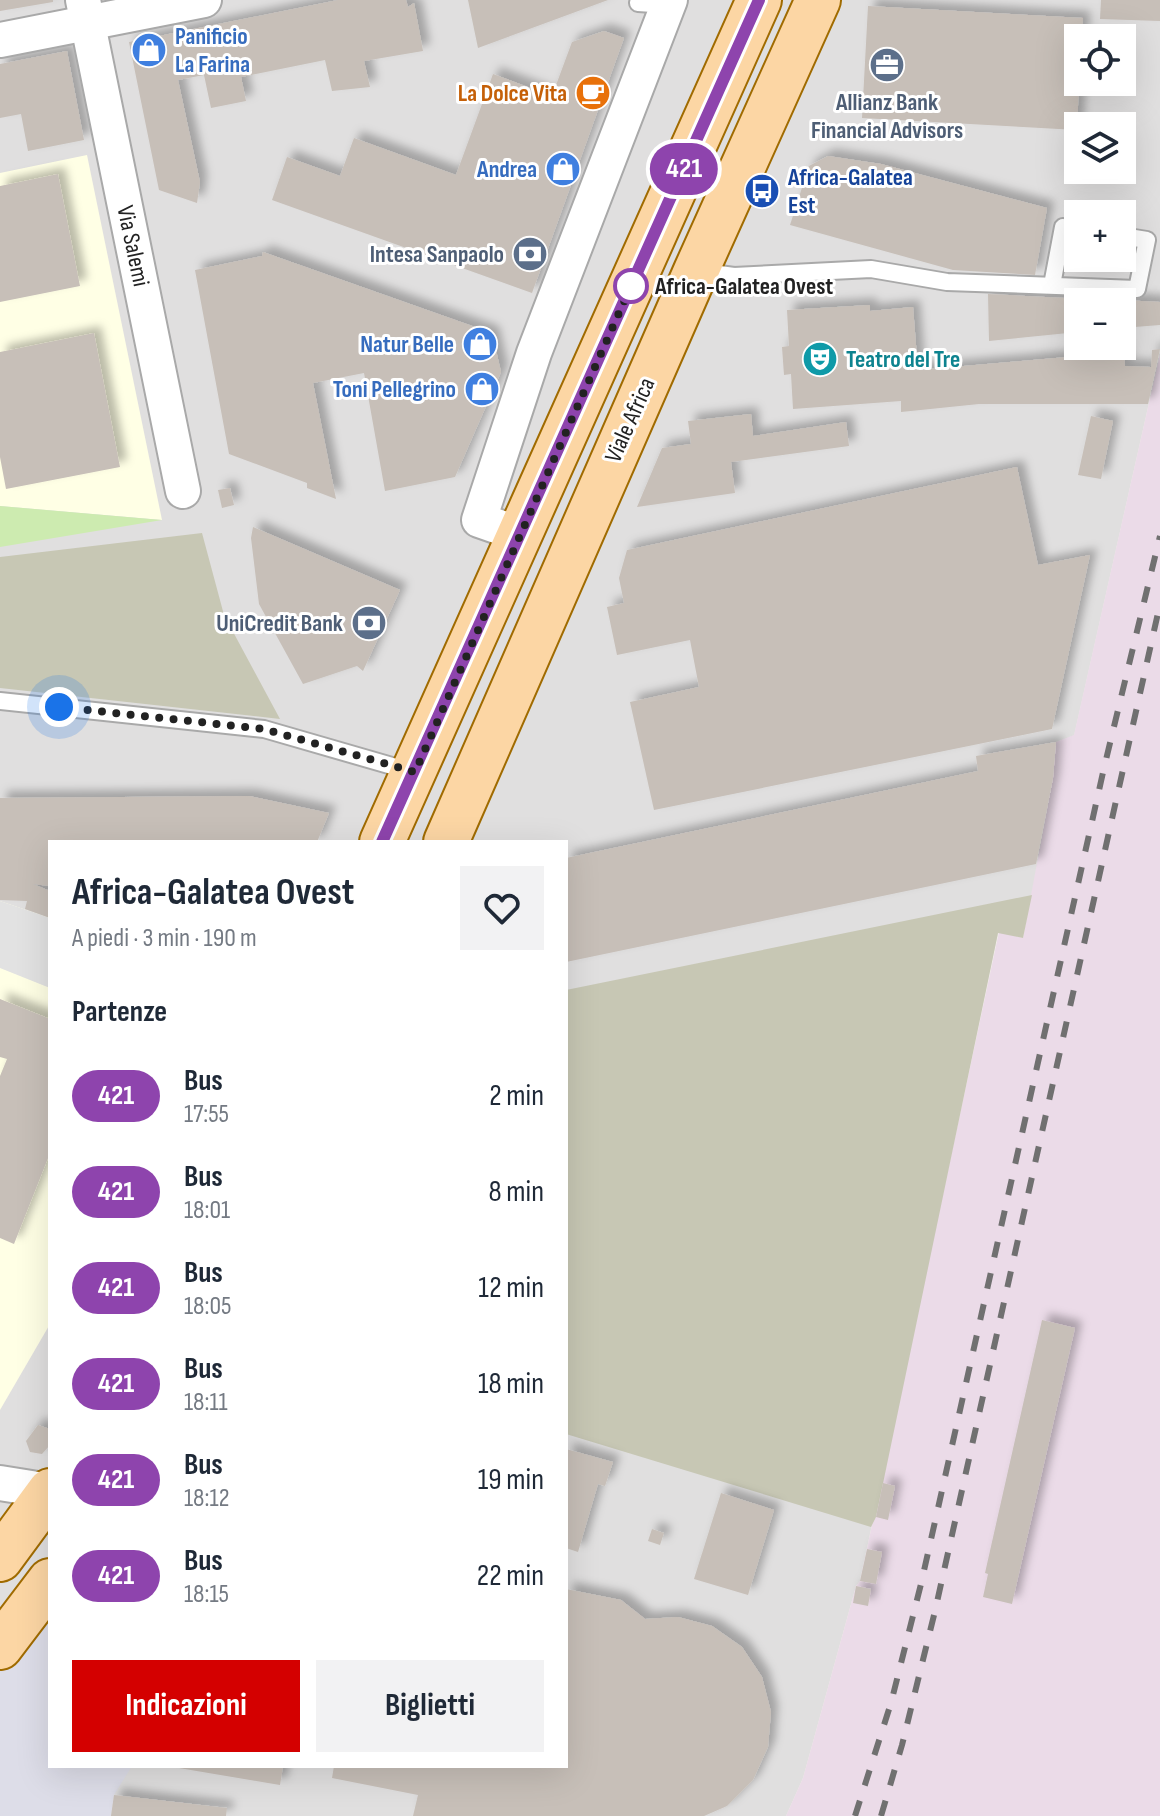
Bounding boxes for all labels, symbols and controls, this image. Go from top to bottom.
place label: Panificio La Farina [175,22,250,79]
map controls [1064,24,1136,360]
button: locate [1064,24,1136,96]
shop icon: Panificio La Farina [130,31,168,69]
office icon: Allianz Bank Financial Advisors [868,46,906,84]
cafe icon: La Dolce Vita [574,74,612,112]
place label: La Dolce Vita [458,79,567,108]
place label: Allianz Bank Financial Advisors [811,88,963,145]
button: layers [1064,112,1136,184]
line badge: 421 [638,143,730,195]
shop icon: Andrea [544,150,582,188]
text: 421 [666,152,702,185]
place label: Andrea [476,155,537,184]
place label: Africa-Galatea Est [787,163,913,220]
bus stop icon: Africa-Galatea Est [743,172,781,210]
button: + [1064,200,1136,272]
street label: Via Salemi [110,203,156,289]
bank icon: Intesa Sanpaolo [511,235,549,273]
place label: Intesa Sanpaolo [370,240,504,269]
marker: Africa-Galatea Ovest [614,269,648,303]
place label: Africa-Galatea Ovest [654,272,833,301]
button: − [1064,288,1136,360]
shop icon: Natur Belle [461,325,499,363]
place label: Natur Belle [360,330,454,359]
theatre icon: Teatro del Tre [801,340,839,378]
place label: Teatro del Tre [846,345,960,374]
shop icon: Toni Pellegrino [463,370,501,408]
street label: Viale Africa [599,373,661,467]
place label: Toni Pellegrino [333,375,456,404]
bank icon: UniCredit Bank [350,604,388,642]
place label: UniCredit Bank [216,609,343,638]
your location [39,687,79,727]
button: heart [460,866,544,950]
text: Africa-Galatea Ovest [72,870,354,915]
text: A piedi · 3 min · 190 m [72,923,257,954]
text: Partenze [72,994,167,1030]
text: Bus [184,1063,223,1099]
text: 2 min [489,1078,544,1114]
text: 421 [98,1079,134,1112]
text: 17:55 [184,1099,229,1130]
text: Bus [184,1159,223,1195]
text: 8 min [488,1174,544,1210]
text: 421 [98,1175,134,1208]
text: 18:01 [184,1195,230,1226]
text: Bus [184,1255,223,1291]
text: 12 min [478,1270,544,1306]
text: 421 [98,1271,134,1304]
text: 18:05 [184,1291,231,1322]
text: Bus [184,1351,223,1387]
text: 18 min [478,1366,544,1402]
text: 421 [98,1367,134,1400]
text: 18:11 [184,1387,228,1418]
text: Bus [184,1447,223,1483]
text: 19 min [478,1462,544,1498]
text: 421 [98,1463,134,1496]
text: 18:12 [184,1483,230,1514]
text: Bus [184,1543,223,1579]
text: 22 min [477,1558,544,1594]
text: 421 [98,1559,134,1592]
text: 18:15 [184,1579,229,1610]
button: Indicazioni [72,1660,300,1752]
button: Biglietti [316,1660,544,1752]

